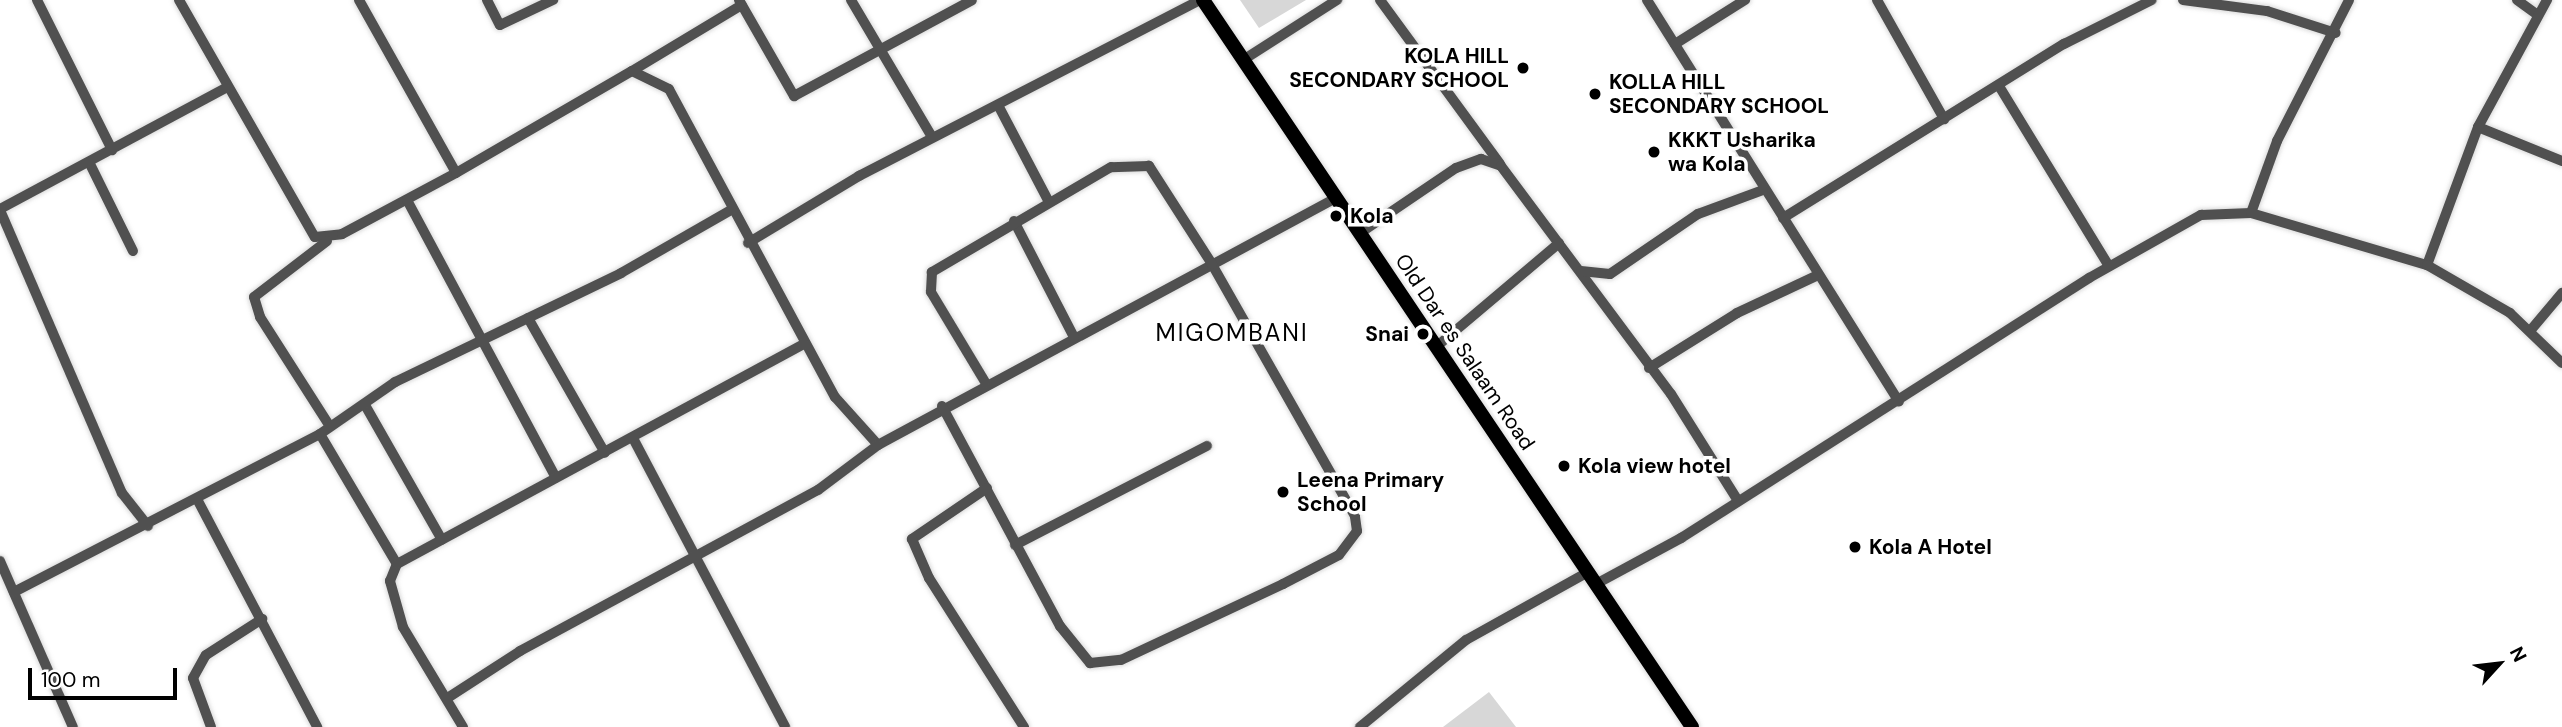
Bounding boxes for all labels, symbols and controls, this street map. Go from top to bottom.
place label: KOLA HILL SECONDARY SCHOOL [1289,43,1509,93]
marker: KOLA HILL SECONDARY SCHOOL [1515,60,1531,76]
place label: KOLLA HILL SECONDARY SCHOOL [1609,69,1829,119]
marker: KOLLA HILL SECONDARY SCHOOL [1587,86,1603,102]
place label: KKKT Usharika wa Kola [1668,127,1816,177]
marker: KKKT Usharika wa Kola [1646,144,1662,160]
place label: Kola [1350,203,1394,229]
marker: Kola [1328,208,1344,224]
street label: Old Dar es Salaam Road [1390,249,1540,455]
district label: MIGOMBANI [1157,319,1307,347]
place label: Snai [1365,321,1409,347]
marker: Snai [1415,326,1431,342]
place label: Kola view hotel [1578,453,1731,479]
marker: Kola view hotel [1556,458,1572,474]
place label: Leena Primary School [1297,467,1444,517]
marker: Leena Primary School [1275,484,1291,500]
place label: Kola A Hotel [1869,534,1992,560]
marker: Kola A Hotel [1847,539,1863,555]
north arrow [2464,629,2534,699]
text: N [2504,642,2532,666]
scale bar [32,654,180,698]
text: 100 m [41,666,101,694]

